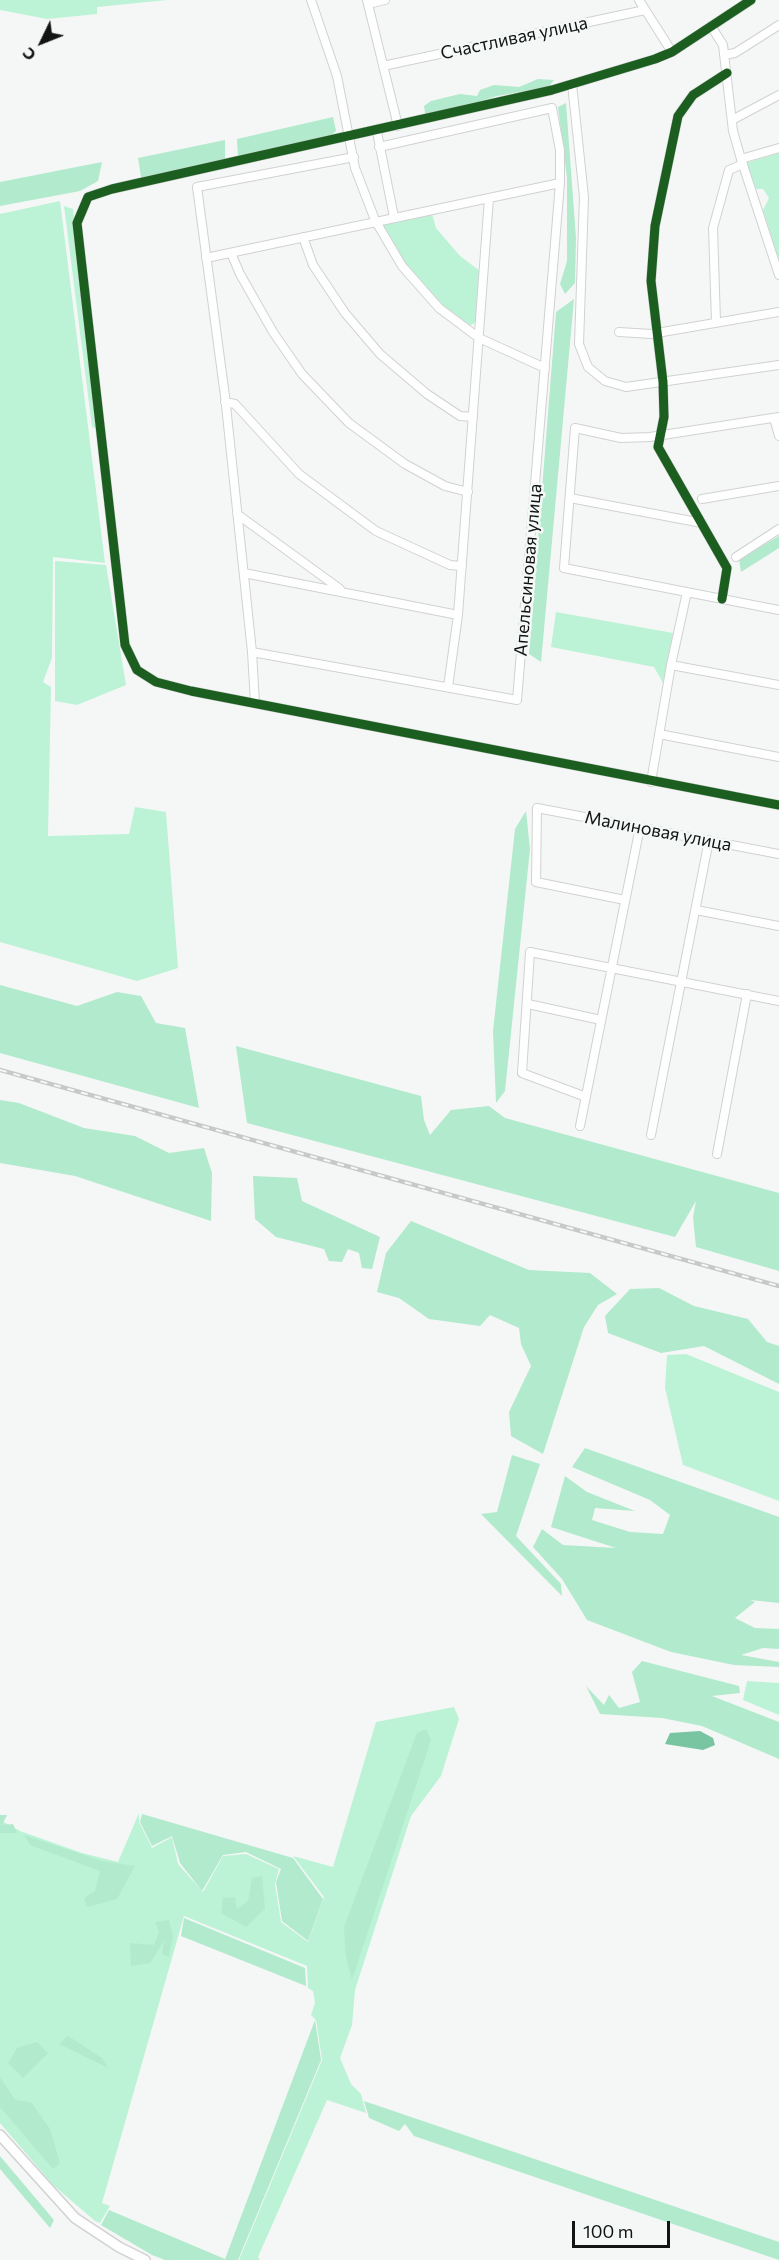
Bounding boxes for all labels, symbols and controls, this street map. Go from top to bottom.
north arrow [12,12,72,72]
street label: Счастливая улица [438,12,590,64]
text: С [18,44,39,65]
street label: Апельсиновая улица [510,483,546,657]
street label: Малиновая улица [583,806,733,856]
scale bar [575,2209,672,2247]
text: 100 m [583,2220,633,2242]

